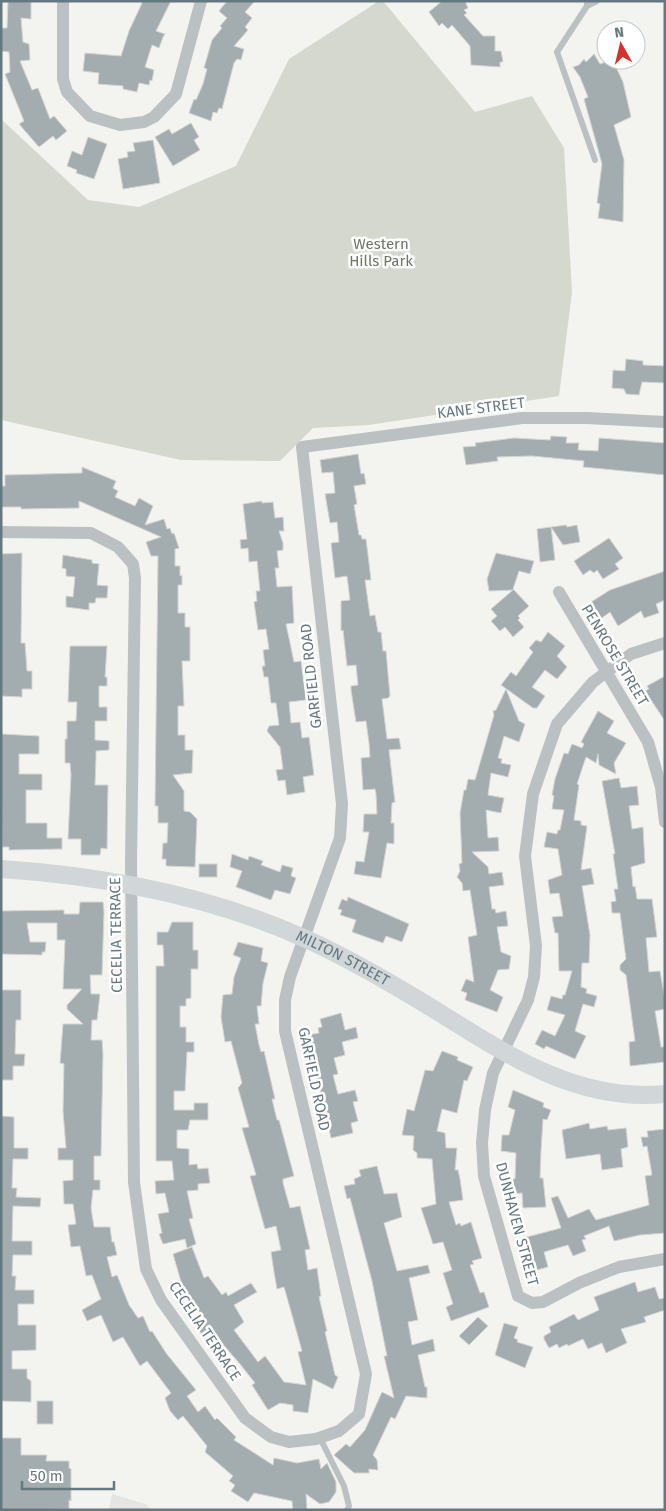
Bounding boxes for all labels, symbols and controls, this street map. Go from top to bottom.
north arrow [596,20,646,70]
text: N [613,24,625,42]
park label: Western Hills Park [349,235,413,270]
street label: KANE STREET [436,394,526,422]
street label: PENROSE STREET [578,601,652,709]
street label: GARFIELD ROAD [297,623,325,729]
street label: CECELIA TERRACE [106,877,126,993]
street label: MILTON STREET [293,927,393,990]
street label: GARFIELD ROAD [294,1026,334,1132]
street label: DUNHAVEN STREET [492,1160,542,1288]
street label: CECELIA TERRACE [165,1278,245,1384]
scale bar [22,1458,115,1490]
text: 50 m [30,1467,63,1485]

